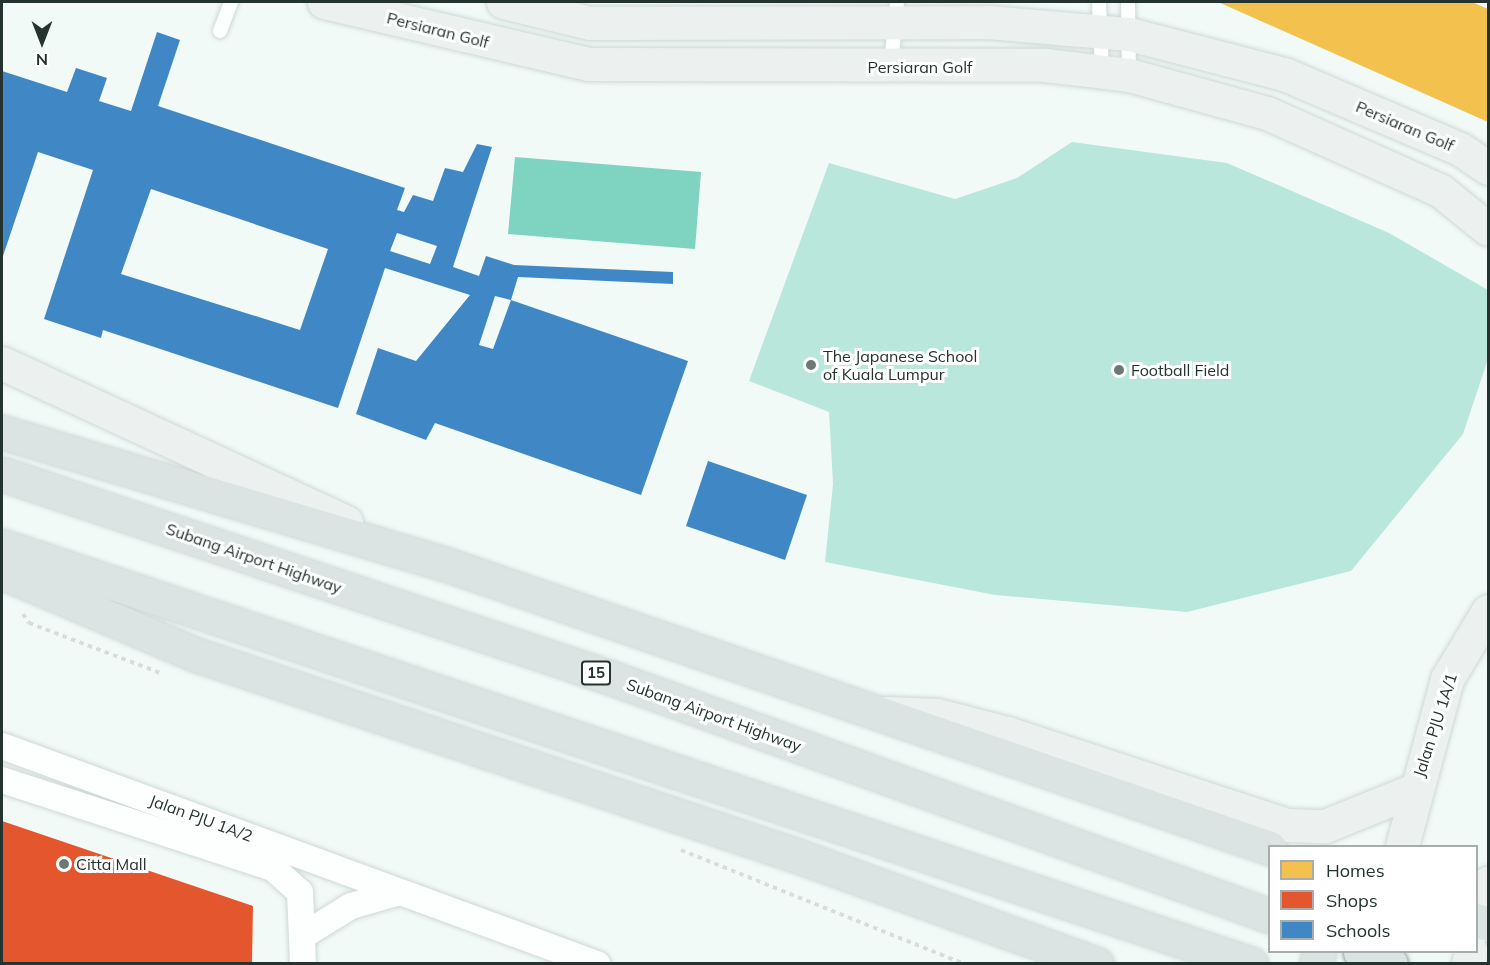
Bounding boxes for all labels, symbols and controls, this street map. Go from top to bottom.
street label: Persiaran Golf [385,8,491,52]
north arrow [12,12,72,72]
text: N [36,50,48,70]
street label: Persiaran Golf [868,57,972,77]
street label: Persiaran Golf [1353,97,1457,155]
place label: The Japanese School of Kuala Lumpur [823,346,977,384]
marker: The Japanese School of Kuala Lumpur [804,358,818,372]
place label: Football Field [1131,360,1229,380]
marker: Football Field [1112,363,1126,377]
street label: Subang Airport Highway [164,519,344,597]
road number: 15 [581,661,611,685]
street label: Jalan PJU 1A/1 [1409,670,1461,780]
street label: Subang Airport Highway [624,674,804,756]
street label: Jalan PJU 1A/2 [147,790,255,846]
legend [1268,845,1478,953]
place label: Citta Mall [76,854,146,874]
marker: Citta Mall [57,857,71,871]
text: Homes [1326,859,1385,882]
text: Shops [1326,889,1378,912]
text: Schools [1326,919,1390,942]

